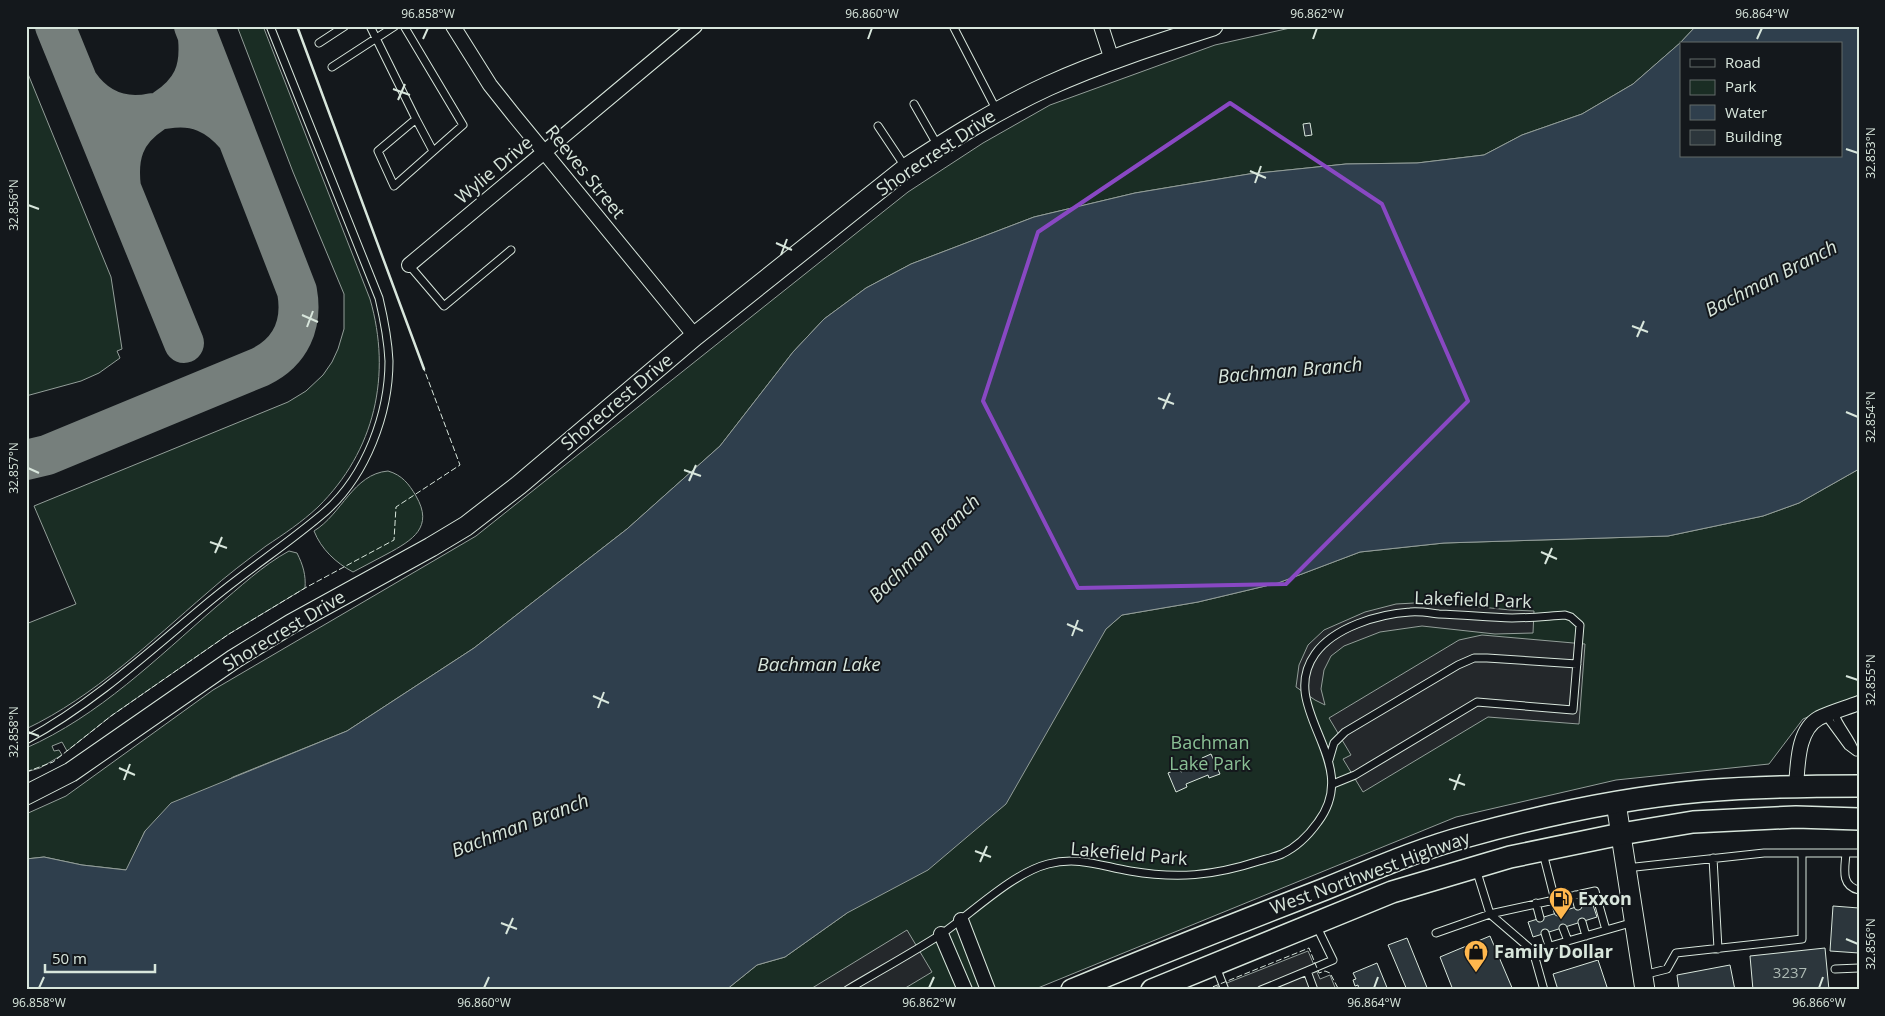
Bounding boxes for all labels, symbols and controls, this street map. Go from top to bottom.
text: 96.858°W [401,5,455,22]
text: 96.860°W [845,5,899,22]
text: 96.862°W [1290,5,1344,22]
text: 96.864°W [1735,5,1789,22]
legend [1680,42,1842,158]
text: Road [1725,52,1761,72]
text: Park [1725,76,1756,96]
text: Water [1725,102,1767,122]
street label: Shorecrest Drive [871,103,1000,201]
street label: Reeves Street [541,120,631,223]
text: Building [1725,126,1782,146]
text: 32.853°N [1862,127,1879,179]
street label: Wylie Drive [450,130,537,209]
text: 32.856°N [5,179,22,231]
water label: Bachman Branch [1700,233,1842,323]
street label: Shorecrest Drive [555,347,677,455]
water label: Bachman Branch [1217,351,1363,389]
text: 32.854°N [1862,391,1879,443]
text: 32.857°N [5,442,22,494]
water label: Bachman Branch [863,488,985,608]
street label: Shorecrest Drive [218,584,349,676]
street label: Lakefield Park [1414,585,1533,613]
water label: Bachman Lake [757,651,881,677]
text: 32.855°N [1862,654,1879,706]
text: 32.858°N [5,706,22,758]
park label: Bachman Lake Park [1169,730,1251,775]
water label: Bachman Branch [448,787,592,863]
street label: West Northwest Highway [1266,824,1474,919]
street label: Lakefield Park [1069,836,1189,870]
fuel station icon: Exxon [1548,886,1574,920]
place label: Exxon [1578,886,1632,910]
text: 32.856°N [1862,918,1879,970]
shop icon: Family Dollar [1463,939,1489,973]
place label: Family Dollar [1494,939,1613,963]
scale bar [45,941,155,973]
text: 50 m [52,948,87,968]
house number: 3237 [1773,962,1807,982]
text: 96.858°W [12,994,66,1011]
text: 96.860°W [457,994,511,1011]
text: 96.862°W [902,994,956,1011]
text: 96.864°W [1347,994,1401,1011]
text: 96.866°W [1792,994,1846,1011]

